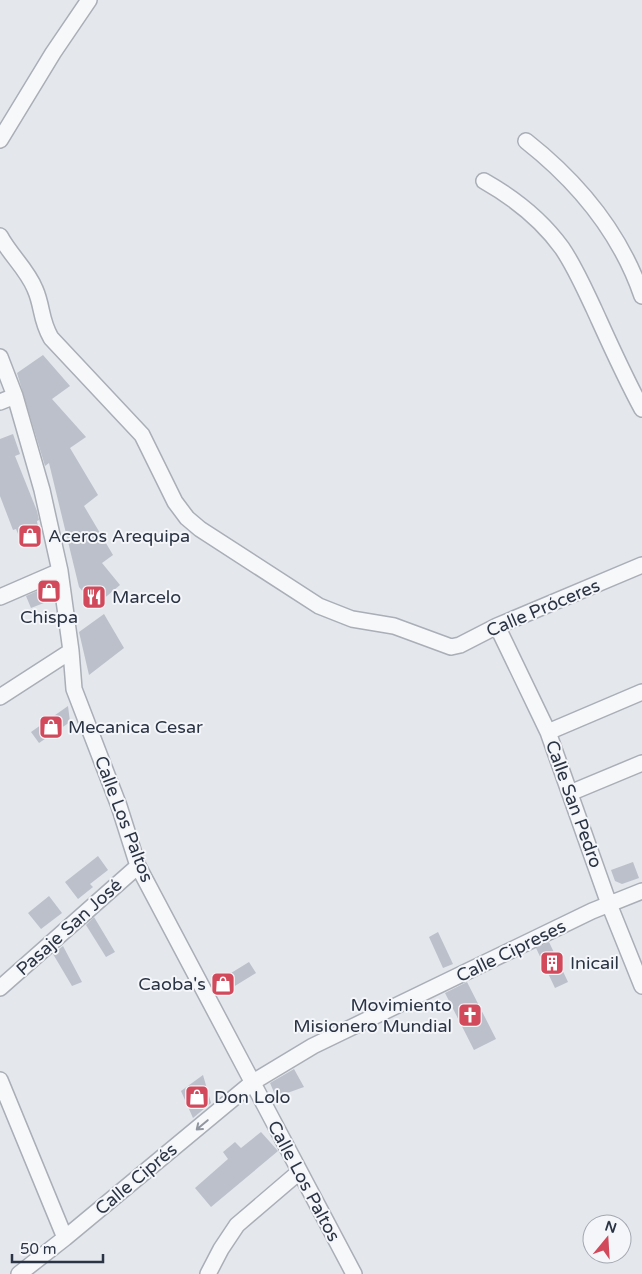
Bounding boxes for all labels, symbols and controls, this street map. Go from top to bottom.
shop icon: Aceros Arequipa [17,523,43,549]
place label: Aceros Arequipa [48,525,190,547]
street label: Calle Próceres [483,574,603,642]
shop icon: Chispa [36,578,62,604]
restaurant icon: Marcelo [81,584,107,610]
place label: Marcelo [112,586,181,608]
place label: Chispa [20,606,78,628]
shop icon: Mecanica Cesar [38,714,64,740]
place label: Mecanica Cesar [68,716,203,738]
street label: Calle San Pedro [541,737,607,871]
street label: Calle Los Paltos [90,753,158,885]
street label: Pasaje San José [11,874,127,980]
street label: Calle Cipreses [453,915,569,987]
building icon: Inicail [539,950,565,976]
place label: Inicail [570,952,619,974]
shop icon: Caoba's [210,971,236,997]
place label: Caoba's [138,973,206,995]
place label: Movimiento Misionero Mundial [293,994,452,1037]
church icon: Movimiento Misionero Mundial [457,1002,483,1028]
shop icon: Don Lolo [184,1084,210,1110]
place label: Don Lolo [214,1086,291,1108]
street label: Calle Los Paltos [263,1117,345,1245]
one-way arrow [196,1119,209,1130]
street label: Calle Ciprés [91,1138,181,1220]
north arrow [582,1214,632,1264]
text: N [603,1217,619,1237]
scale bar [12,1232,104,1264]
text: 50 m [20,1240,57,1258]

